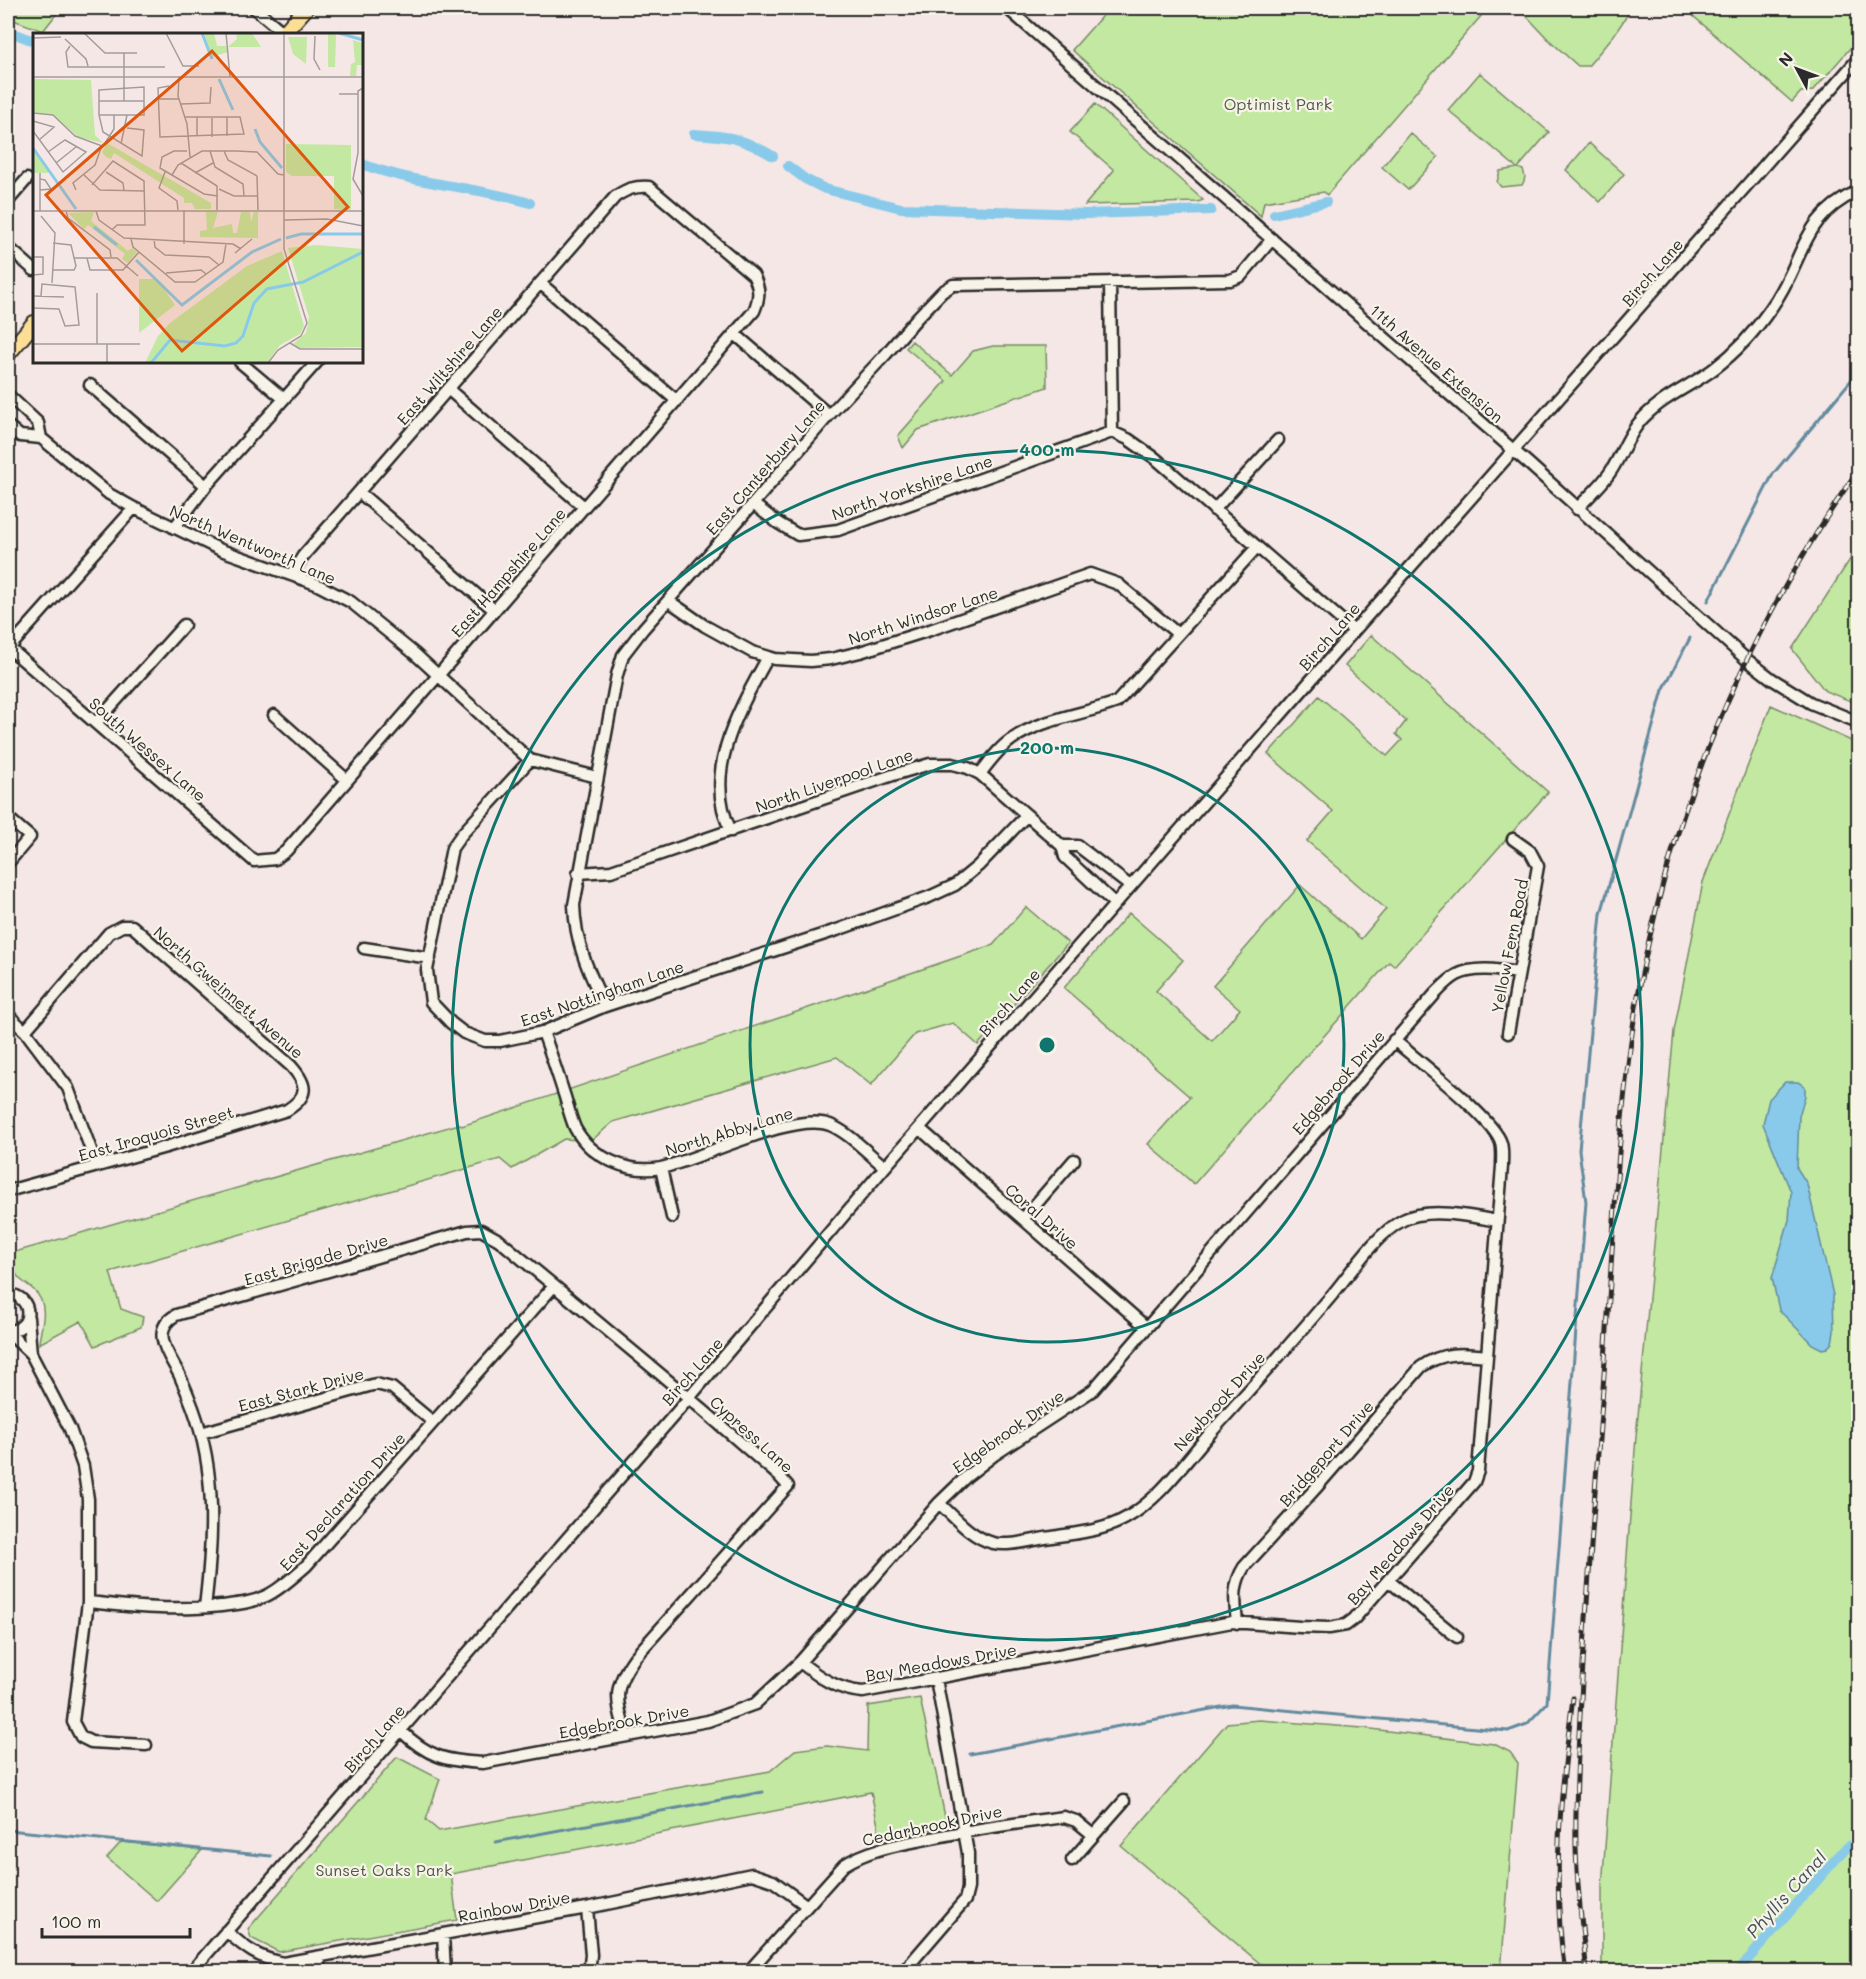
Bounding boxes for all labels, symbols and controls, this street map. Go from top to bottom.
inset map [33,33,363,363]
north arrow [1767,39,1827,99]
text: N [1773,47,1797,70]
park label: Optimist Park [1224,93,1332,114]
street label: Birch Lane [1617,234,1687,310]
street label: 11th Avenue Extension [1366,299,1508,427]
street label: East Wiltshire Lane [392,301,506,429]
street label: East Canterbury Lane [701,395,829,539]
text: 400 m [1019,437,1075,461]
street label: North Yorkshire Lane [829,450,995,524]
street label: North Wentworth Lane [167,499,339,589]
street label: East Hampshire Lane [446,503,570,641]
street label: North Windsor Lane [846,581,1000,649]
street label: Birch Lane [1294,598,1364,674]
street label: South Wessex Lane [85,692,211,806]
text: 200 m [1020,735,1074,759]
street label: North Liverpool Lane [752,743,916,817]
street label: Yellow Fern Road [1486,877,1532,1015]
street label: North Gweinnett Avenue [150,921,308,1063]
street label: East Nottingham Lane [517,955,687,1031]
street label: Birch Lane [974,964,1044,1040]
street label: Edgebrook Drive [1287,1025,1389,1139]
centre of rings [1037,1035,1057,1055]
street label: East Iroquois Street [76,1101,236,1165]
street label: North Abby Lane [663,1102,795,1160]
street label: Coral Drive [1001,1178,1083,1254]
street label: East Brigade Drive [242,1228,390,1290]
street label: Birch Lane [657,1333,727,1409]
street label: Newbrook Drive [1169,1347,1269,1455]
street label: East Stark Drive [236,1362,366,1416]
street label: Edgebrook Drive [948,1385,1068,1477]
street label: Cypress Lane [706,1391,798,1477]
street label: Bridgeport Drive [1274,1396,1378,1510]
street label: East Declaration Drive [274,1427,410,1575]
street label: Bay Meadows Drive [1342,1479,1458,1609]
street label: Bay Meadows Drive [864,1638,1018,1686]
street label: Edgebrook Drive [557,1699,691,1743]
street label: Birch Lane [339,1700,409,1776]
street label: Cedarbrook Drive [860,1800,1004,1850]
water label: Phyllis Canal [1740,1845,1832,1943]
park label: Sunset Oaks Park [316,1859,452,1880]
street label: Rainbow Drive [456,1886,572,1926]
scale bar [42,1901,190,1939]
text: 100 m [51,1909,101,1933]

